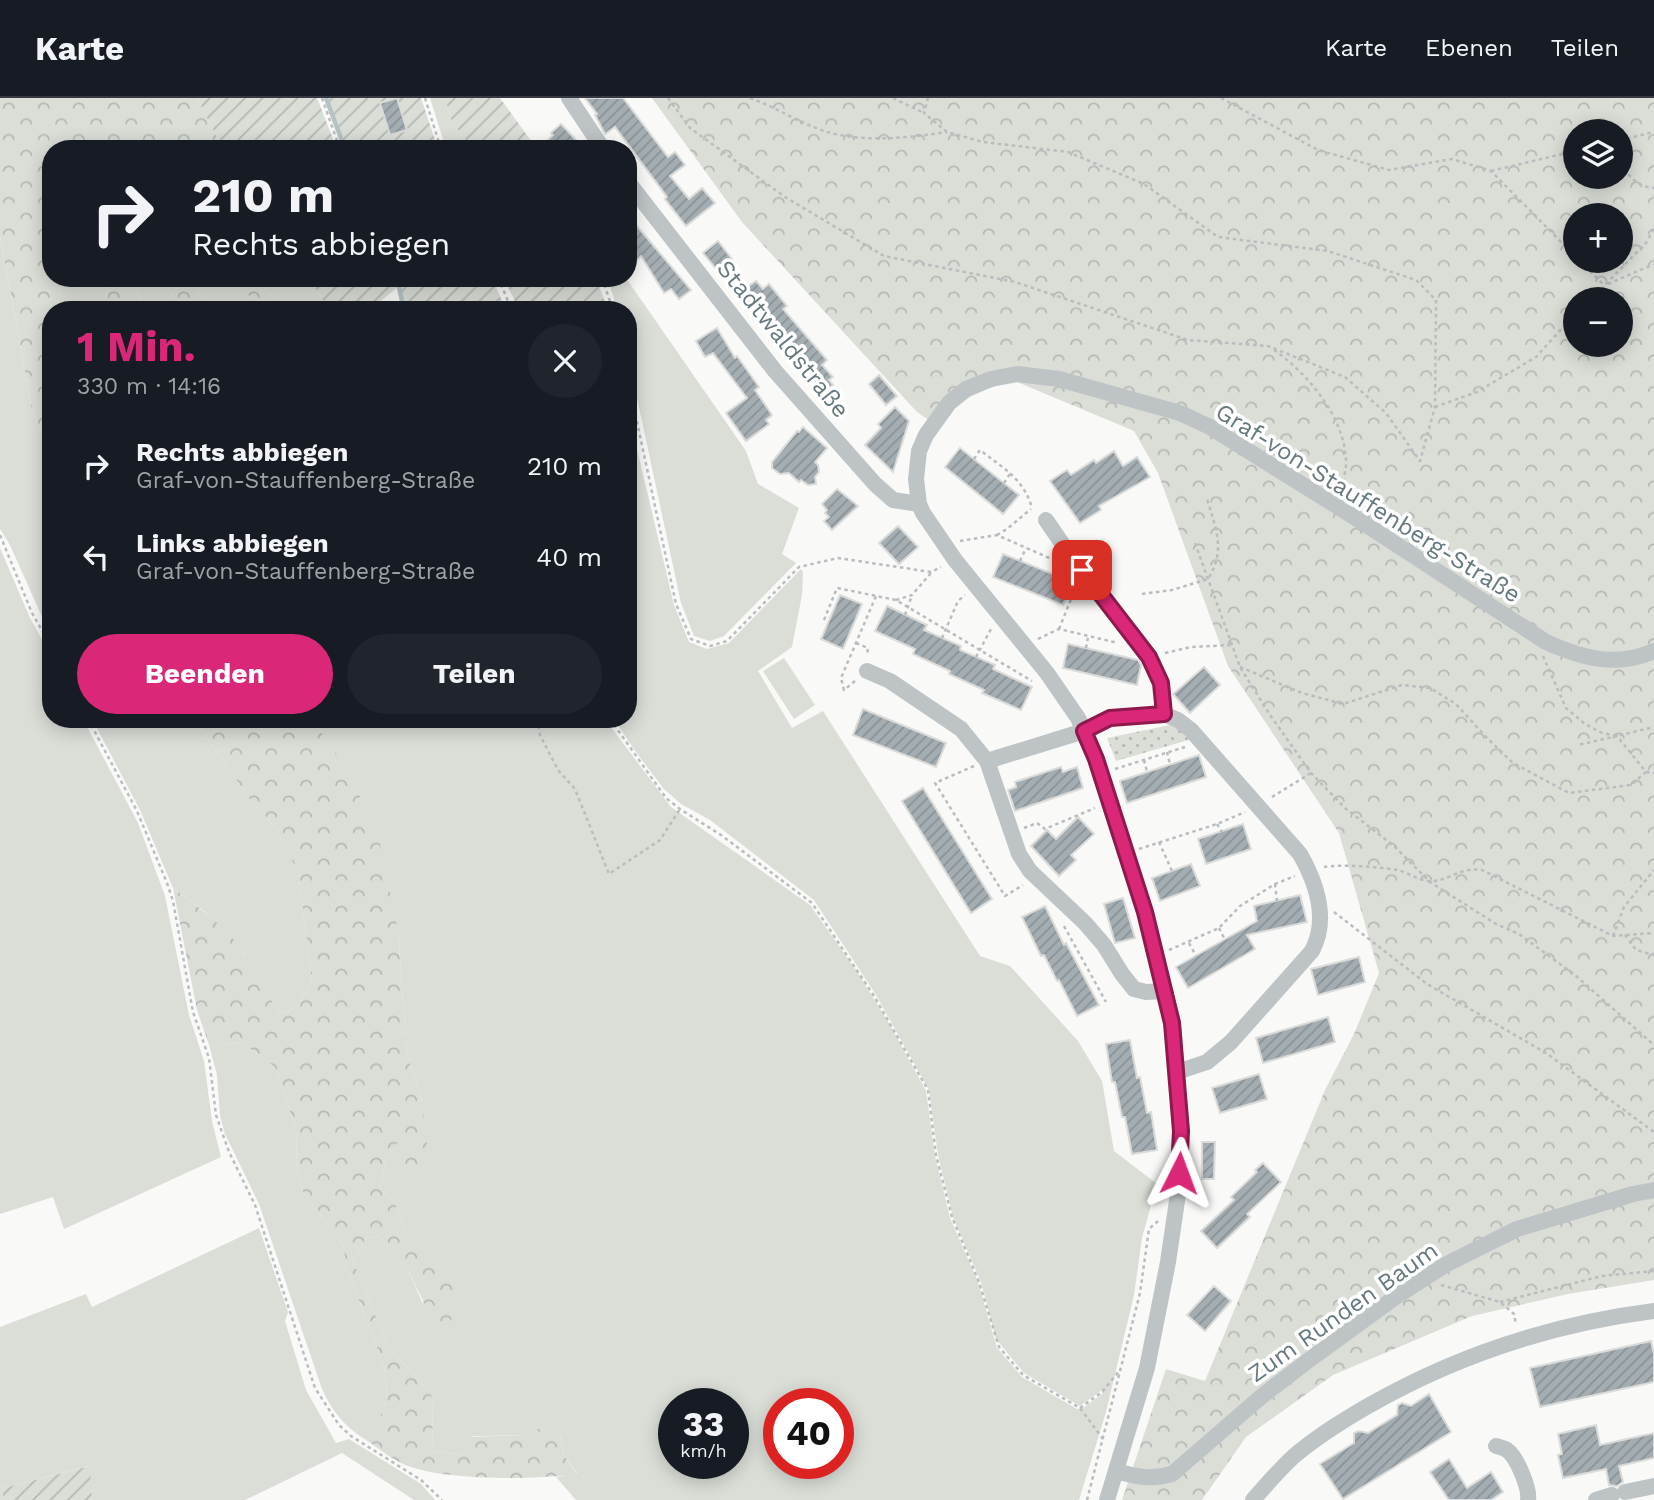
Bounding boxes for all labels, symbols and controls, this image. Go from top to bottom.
text: Karte [35,29,124,68]
text: Karte [1325,34,1387,62]
text: Ebenen [1425,34,1513,62]
text: Teilen [1551,34,1619,62]
map controls [1563,119,1633,357]
button: layers [1563,119,1633,189]
text: 210 m [192,166,334,224]
icon: right [77,168,168,259]
button: + [1563,203,1633,273]
text: Rechts abbiegen [192,225,450,263]
street label: Stadtwaldstraße [711,255,855,423]
button: − [1563,287,1633,357]
text: 1 Min. [77,322,196,371]
button: close [528,324,602,398]
text: 330 m · 14:16 [77,373,221,400]
street label: Graf-von-Stauffenberg-Straße [1210,397,1526,609]
text: Rechts abbiegen [136,437,348,467]
icon: right [77,447,115,485]
text: 210 m [527,451,602,481]
text: Graf-von-Stauffenberg-Straße [136,467,475,494]
text: Links abbiegen [136,528,329,558]
icon: left [77,538,115,576]
pin [1052,540,1112,600]
text: 40 m [536,542,602,572]
icon: arrive [1063,551,1101,589]
text: Graf-von-Stauffenberg-Straße [136,558,475,585]
button: Beenden [77,634,333,714]
button: Teilen [347,634,602,714]
position arrow [1142,1136,1216,1210]
street label: Zum Runden Baum [1243,1236,1443,1388]
speed limit sign: 40 [763,1388,854,1479]
text: 33 [683,1403,724,1445]
text: km/h [680,1440,727,1461]

